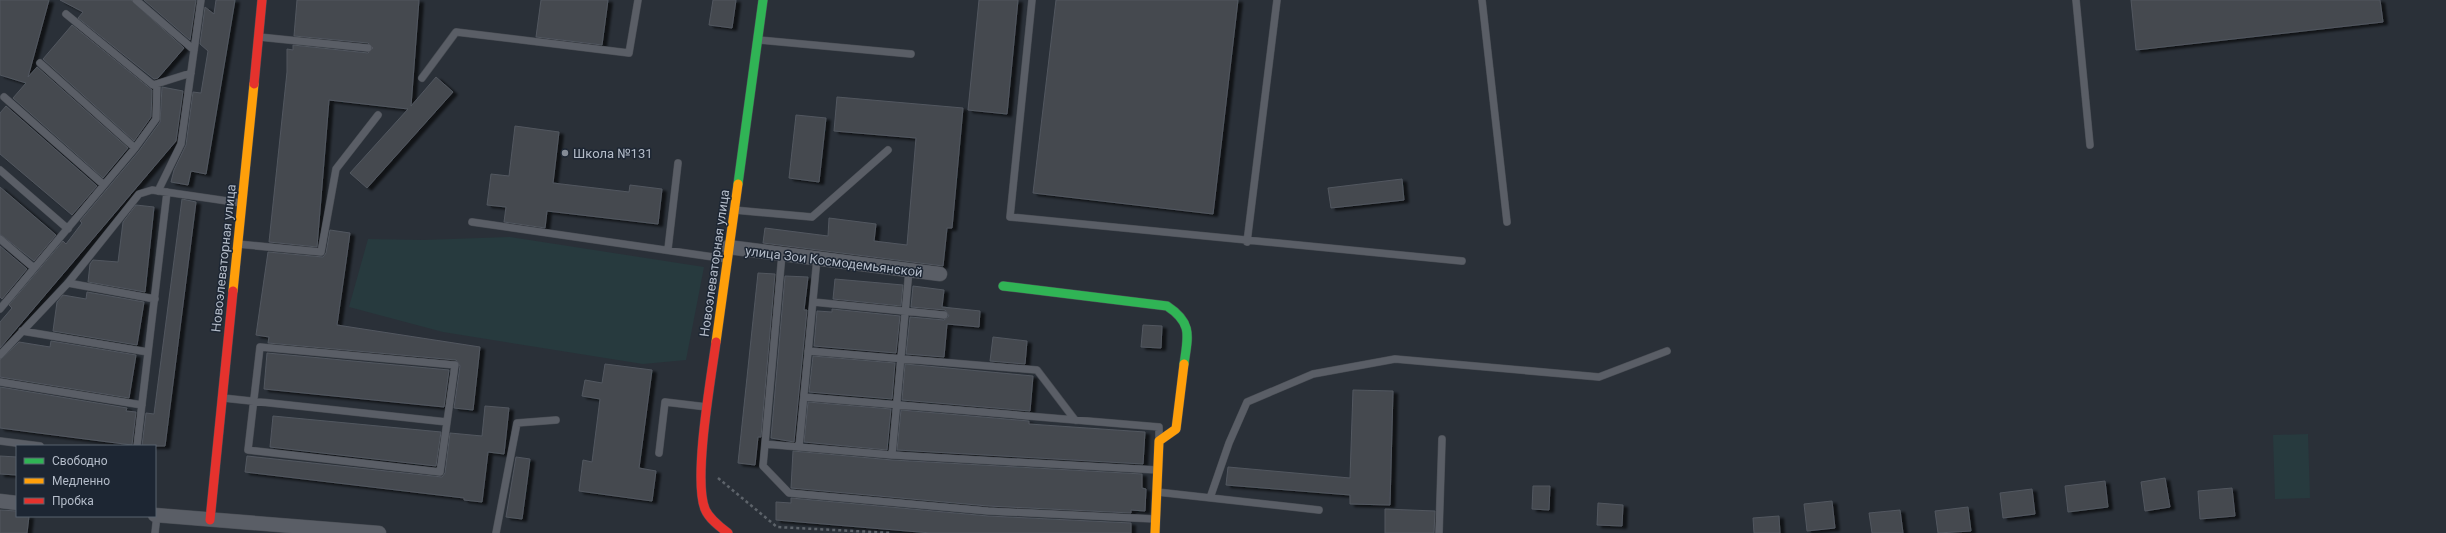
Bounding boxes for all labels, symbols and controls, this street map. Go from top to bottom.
place label: Школа №131 [573,146,653,161]
marker: Школа №131 [560,148,570,158]
street label: Новоэлеваторная улица [208,183,239,333]
street label: Новоэлеваторная улица [697,188,732,338]
street label: улица Зои Космодемьянской [744,243,923,280]
legend [16,445,156,517]
text: Свободно [52,454,108,468]
text: Медленно [52,474,110,488]
text: Пробка [52,494,94,508]

